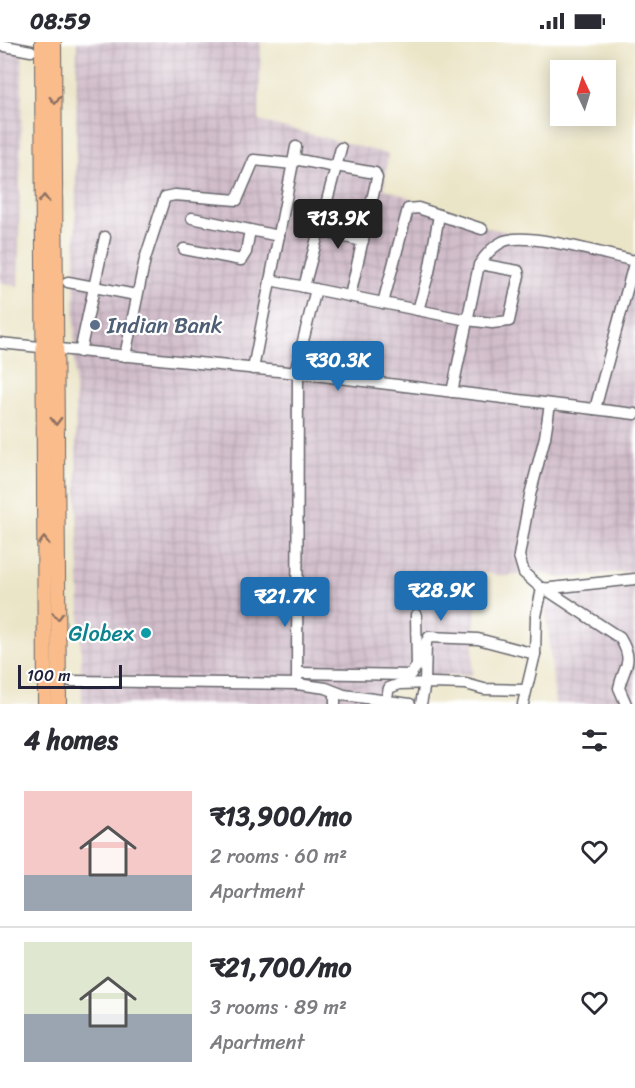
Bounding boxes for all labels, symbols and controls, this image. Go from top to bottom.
text: 08:59 [30,2,91,41]
north arrow [550,60,616,126]
map controls [550,60,616,126]
one-way arrow [49,96,61,105]
one-way arrow [38,194,50,203]
pin: ₹13.9K [289,199,387,250]
text: ₹13.9K [307,201,369,236]
place label: Indian Bank [106,306,223,345]
marker: Indian Bank [88,318,102,332]
pin: ₹30.3K [289,341,387,392]
text: ₹30.3K [306,343,370,378]
one-way arrow [50,417,62,426]
one-way arrow [38,536,50,545]
pin: ₹28.9K [392,571,490,622]
text: ₹28.9K [408,573,474,608]
pin: ₹21.7K [236,577,334,628]
text: ₹21.7K [255,579,315,614]
one-way arrow [52,612,64,621]
place label: Globex [69,614,135,653]
marker: Globex [139,626,153,640]
text: 100 m [27,661,71,690]
scale bar [18,662,122,690]
text: 4 homes [24,717,118,763]
icon: filters [578,724,611,757]
text: ₹13,900/mo [210,793,352,839]
icon: home [72,815,144,887]
icon: heart [578,835,611,868]
text: 2 rooms · 60 m² [210,839,347,874]
text: Apartment [210,874,304,909]
text: ₹21,700/mo [210,944,352,990]
icon: home [72,966,144,1038]
icon: heart [578,986,611,1019]
text: 3 rooms · 89 m² [210,990,347,1025]
text: Apartment [210,1025,304,1060]

